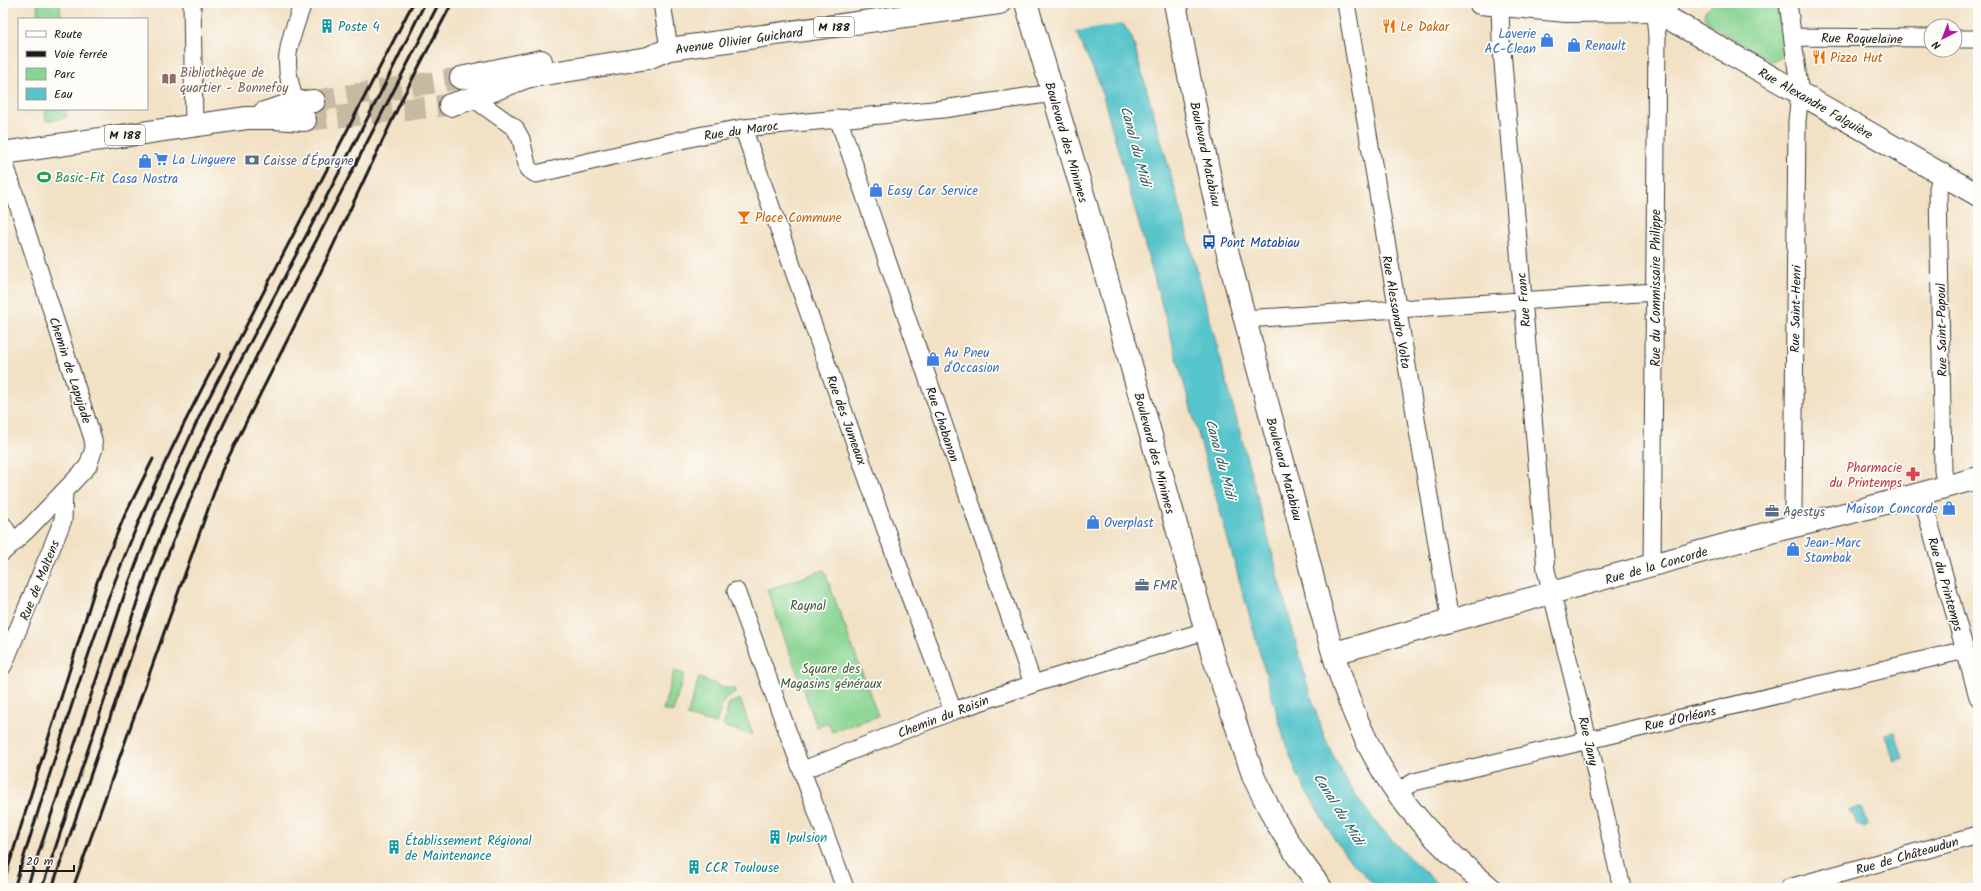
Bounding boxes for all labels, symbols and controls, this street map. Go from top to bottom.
place label: Poste 4 [338,17,380,38]
road number: M 188 [814,17,854,37]
place label: Le Dakar [1400,17,1450,38]
legend [18,18,148,110]
building icon: Poste 4 [319,18,335,34]
restaurant icon: Le Dakar [1381,18,1397,34]
north arrow [1923,18,1963,58]
street label: Avenue Olivier Guichard [674,22,805,61]
place label: Laverie AC-Clean [1484,24,1536,60]
text: Route [54,25,83,44]
street label: Rue Roquelaine [1821,28,1903,51]
shop icon: Laverie AC-Clean [1539,32,1555,48]
place label: Renault [1585,36,1627,57]
text: N [1928,36,1946,54]
shop icon: Renault [1566,37,1582,53]
text: Voie ferrée [54,45,108,64]
place label: Pizza Hut [1830,48,1884,69]
restaurant icon: Pizza Hut [1811,49,1827,65]
place label: Bibliothèque de quartier - Bonnefoy [180,63,289,99]
street label: Rue Alexandre Falguière [1754,63,1877,146]
text: Parc [54,65,75,84]
library icon: Bibliothèque de quartier - Bonnefoy [161,71,177,87]
street label: Boulevard des Minimes [1038,79,1093,206]
text: Eau [54,85,73,104]
street label: Boulevard Matabiau [1183,100,1226,209]
water label: Canal du Midi [1114,104,1157,191]
street label: Rue du Maroc [703,116,780,147]
road number: M 188 [105,125,145,145]
place label: La Linguere [172,150,236,171]
supermarket icon: La Linguere [153,151,169,167]
place label: Caisse d'Épargne [263,151,354,172]
bank icon: Caisse d'Épargne [244,152,260,168]
shop icon: Casa Nostra [137,153,153,169]
place label: Basic-Fit [55,168,106,189]
sports icon: Basic-Fit [36,169,52,185]
place label: Casa Nostra [112,169,178,190]
place label: Easy Car Service [887,181,978,202]
shop icon: Easy Car Service [868,182,884,198]
place label: Place Commune [755,208,842,229]
bar icon: Place Commune [736,209,752,225]
street label: Rue du Commissaire Philippe [1646,209,1667,367]
place label: Pont Matabiau [1220,233,1301,254]
bus stop icon: Pont Matabiau [1201,234,1217,250]
street label: Rue Alessandro Volta [1375,254,1416,371]
street label: Rue Saint-Henri [1785,264,1808,353]
street label: Rue Franc [1512,271,1537,328]
street label: Rue Saint-Papoul [1931,283,1954,377]
street label: Chemin de Lapujade [42,314,97,427]
place label: Au Pneu d'Occasion [944,343,1000,379]
shop icon: Au Pneu d'Occasion [925,351,941,367]
street label: Rue des Jumeaux [820,373,872,469]
street label: Rue Chabanon [919,384,964,465]
street label: Boulevard des Minimes [1127,390,1180,517]
street label: Boulevard Matabiau [1260,415,1308,524]
water label: Canal du Midi [1199,417,1242,504]
place label: Pharmacie du Printemps [1830,458,1902,494]
pharmacy icon: Pharmacie du Printemps [1905,466,1921,482]
place label: Maison Concorde [1846,499,1938,520]
shop icon: Maison Concorde [1941,500,1957,516]
place label: Agestys [1783,502,1826,523]
office icon: Agestys [1764,503,1780,519]
place label: Overplast [1104,513,1155,534]
shop icon: Overplast [1085,514,1101,530]
place label: Jean-Marc Stambak [1804,533,1862,569]
street label: Rue du Printemps [1921,535,1968,634]
street label: Rue de Maltens [15,537,66,624]
shop icon: Jean-Marc Stambak [1785,541,1801,557]
street label: Rue de la Concorde [1603,542,1710,591]
place label: FMR [1153,576,1178,597]
office icon: FMR [1134,577,1150,593]
park label: Raynal [790,596,826,617]
park label: Square des Magasins généraux [780,659,882,695]
street label: Chemin du Raisin [895,690,992,744]
street label: Rue d'Orléans [1642,701,1719,738]
street label: Rue Jany [1572,715,1604,769]
water label: Canal du Midi [1307,769,1371,852]
place label: 1pulsion [786,828,827,849]
building icon: 1pulsion [767,829,783,845]
place label: Établissement Régional de Maintenance [405,831,532,867]
street label: Rue de Châteaudun [1853,832,1961,881]
building icon: Établissement Régional de Maintenance [386,839,402,855]
scale bar [20,847,74,873]
text: 20 m [26,852,54,871]
place label: CCR Toulouse [705,858,779,879]
building icon: CCR Toulouse [686,859,702,875]

